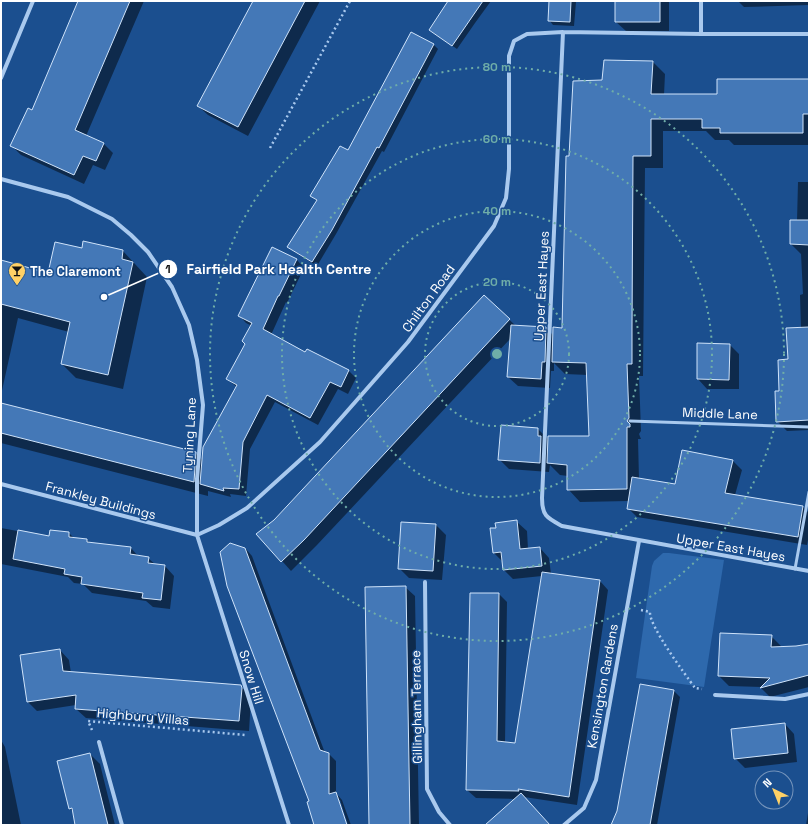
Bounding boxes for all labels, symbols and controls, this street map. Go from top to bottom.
text: 80 m [483,59,511,75]
text: 60 m [483,131,511,147]
text: 40 m [483,203,511,219]
street label: Upper East Hayes [530,230,553,342]
callout: Fairfield Park Health Centre [158,256,379,282]
text: Fairfield Park Health Centre [187,260,371,278]
bar icon: The Claremont [7,261,27,286]
text: 1 [165,261,171,277]
street label: Chilton Road [398,261,459,336]
place label: The Claremont [30,263,121,280]
text: 20 m [483,274,511,290]
centre of rings [490,347,504,361]
street label: Tyning Lane [179,397,200,473]
street label: Middle Lane [682,404,758,423]
street label: Frankley Buildings [44,478,158,523]
street label: Upper East Hayes [675,530,787,565]
street label: Kensington Gardens [583,622,622,750]
street label: Snow Hill [235,648,268,706]
street label: Gillingham Terrace [407,650,426,764]
street label: Highbury Villas [96,704,190,729]
north arrow [754,770,794,810]
text: N [760,775,775,790]

